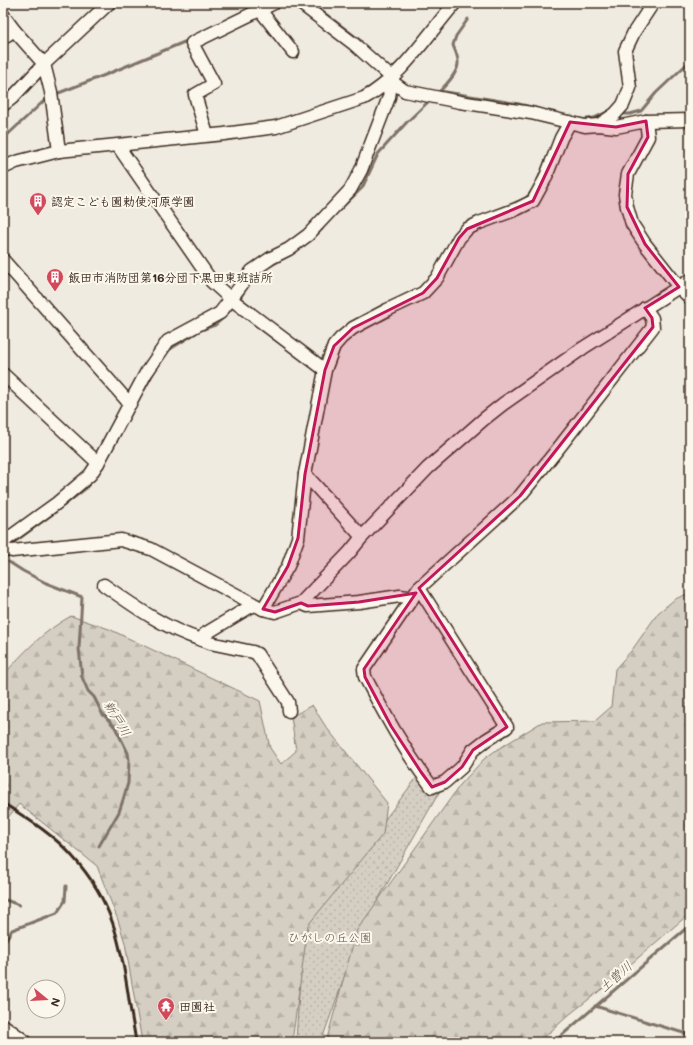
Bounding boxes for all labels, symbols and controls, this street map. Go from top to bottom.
building icon: 認定こども園勅使河原学園 [28,191,48,216]
place label: 認定こども園勅使河原学園 [51,193,195,209]
building icon: 飯田市消防団第16分団下黒田東班詰所 [45,267,65,292]
place label: 飯田市消防団第16分団下黒田東班詰所 [68,269,274,285]
water label: 新戸川 [101,697,135,739]
park label: ひがしの丘公園 [288,929,372,945]
water label: 土曽川 [595,957,635,995]
north arrow [26,979,66,1019]
text: N [48,996,64,1009]
temple icon: 田園社 [156,996,176,1021]
place label: 田園社 [179,998,215,1014]

